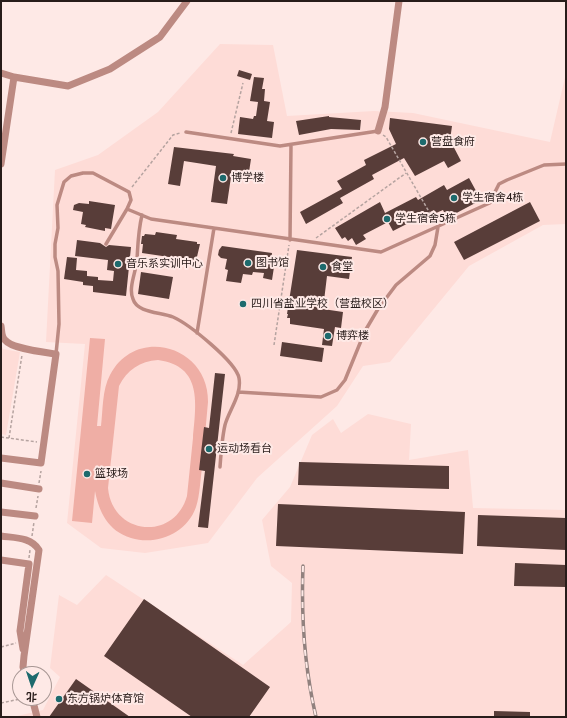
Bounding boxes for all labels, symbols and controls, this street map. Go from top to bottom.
place label: 营盘食府 [431,135,475,149]
marker: 营盘食府 [418,137,428,147]
place label: 博学楼 [231,171,264,185]
marker: 博学楼 [218,173,228,183]
place label: 学生宿舍4栋 [462,191,523,205]
marker: 学生宿舍4栋 [449,193,459,203]
place label: 学生宿舍5栋 [395,212,456,226]
marker: 学生宿舍5栋 [382,214,392,224]
place label: 图书馆 [256,256,289,270]
place label: 音乐系实训中心 [126,257,203,271]
marker: 图书馆 [243,258,253,268]
marker: 音乐系实训中心 [113,259,123,269]
place label: 食堂 [331,260,353,274]
marker: 食堂 [318,262,328,272]
place label: 四川省盐业学校（营盘校区） [251,297,394,311]
marker: 四川省盐业学校（营盘校区） [238,299,248,309]
place label: 博弈楼 [336,329,369,343]
marker: 博弈楼 [323,331,333,341]
place label: 运动场看台 [217,442,272,456]
marker: 运动场看台 [204,444,214,454]
place label: 篮球场 [95,467,128,481]
marker: 篮球场 [82,469,92,479]
north arrow [12,666,52,706]
text: 北 [26,690,37,704]
place label: 东方锅炉体育馆 [67,692,144,706]
marker: 东方锅炉体育馆 [54,694,64,704]

